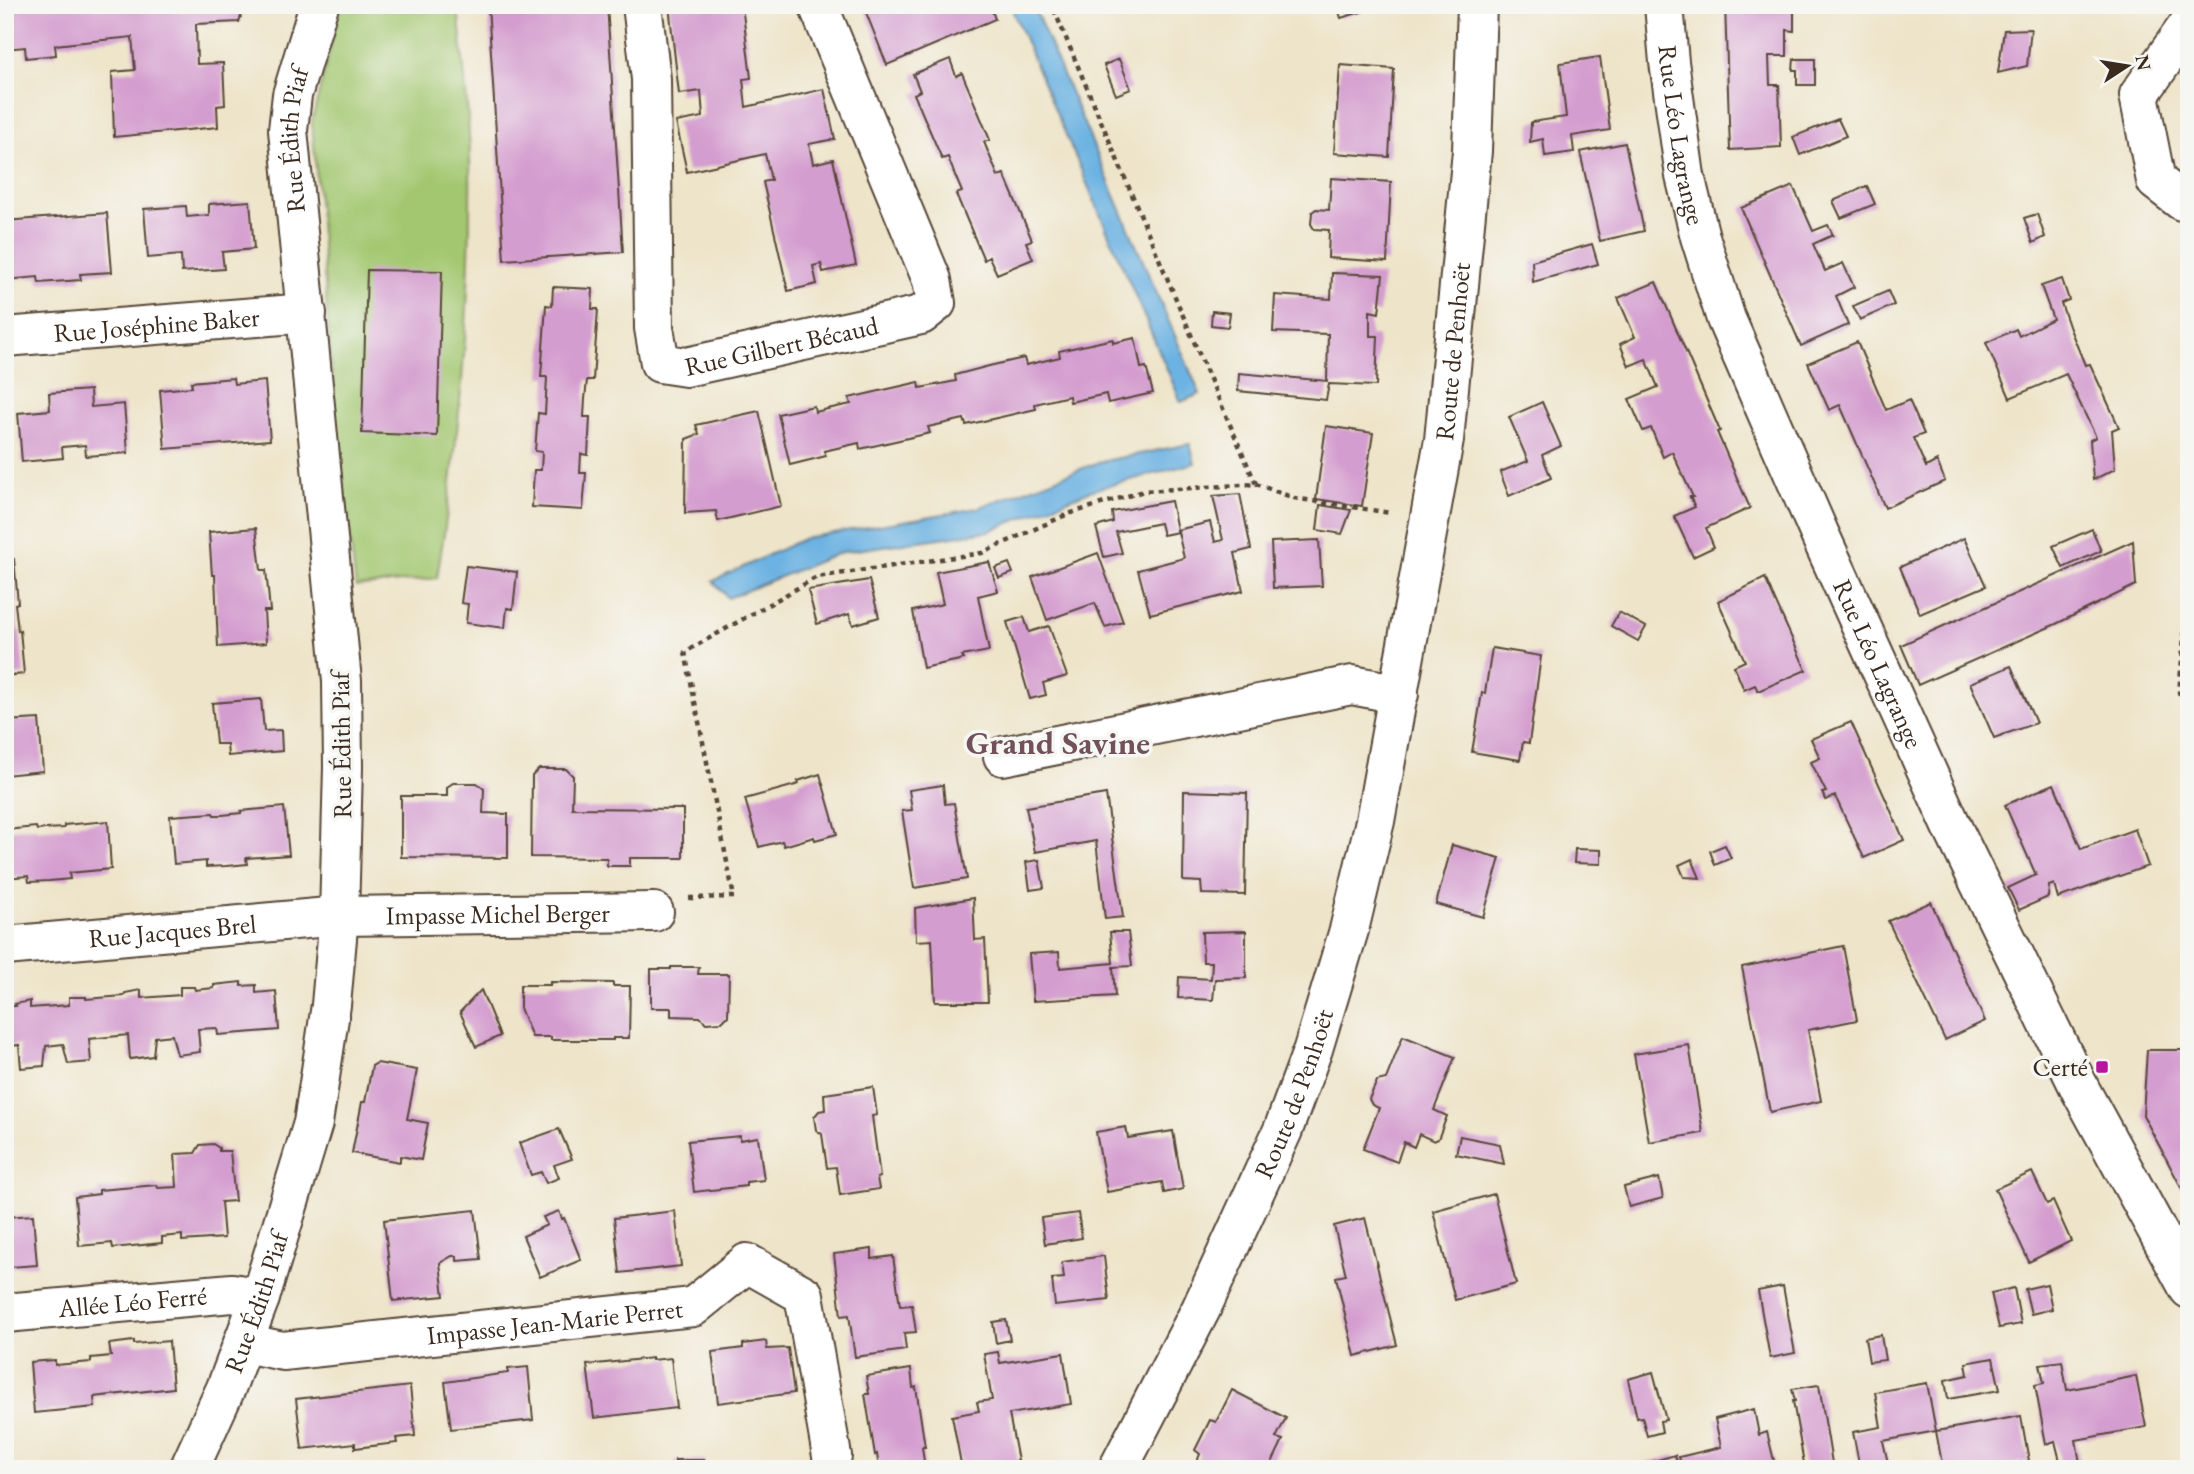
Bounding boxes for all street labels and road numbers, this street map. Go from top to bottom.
street label: Rue Léo Lagrange [1651,43,1713,228]
street label: Rue Édith Piaf [271,60,317,214]
street label: Route de Penhoët [1427,261,1478,442]
street label: Rue Joséphine Baker [52,300,261,350]
street label: Rue Gilbert Bécaud [681,308,882,384]
street label: Rue Léo Lagrange [1825,574,1931,754]
street label: Rue Édith Piaf [323,668,359,819]
street label: Impasse Michel Berger [385,896,610,932]
street label: Rue Jacques Brel [87,907,258,955]
street label: Route de Penhoët [1246,1005,1341,1184]
street label: Rue Édith Piaf [216,1225,297,1378]
street label: Allée Léo Ferré [56,1278,208,1325]
street label: Impasse Jean-Marie Perret [425,1291,684,1352]

